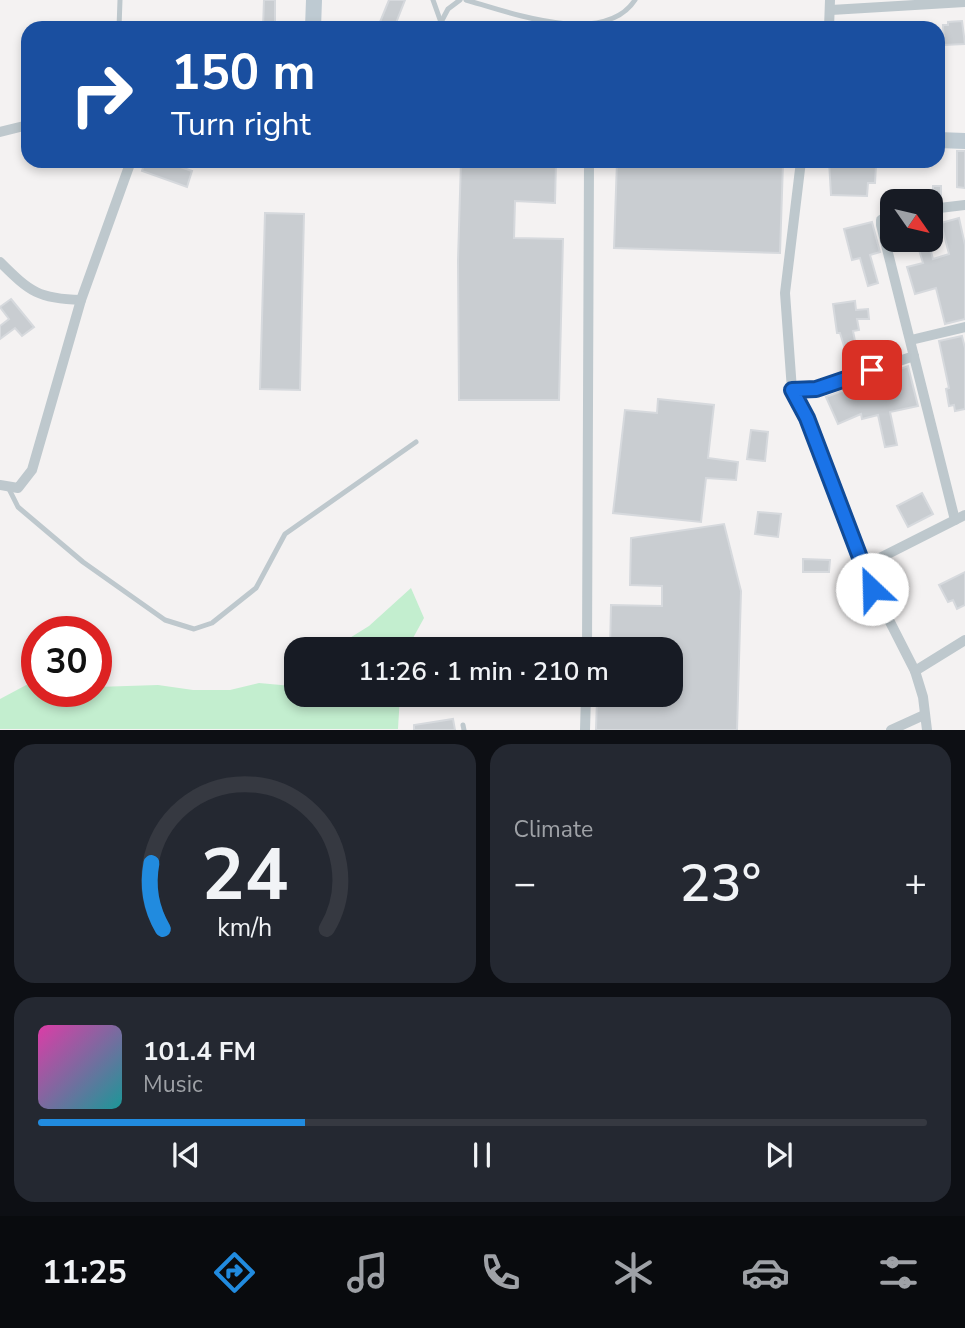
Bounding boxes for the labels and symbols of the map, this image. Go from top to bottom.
north arrow [880,189,943,252]
pin [842,340,902,400]
position arrow [835,552,909,626]
speed limit sign: 30 [21,616,112,707]

